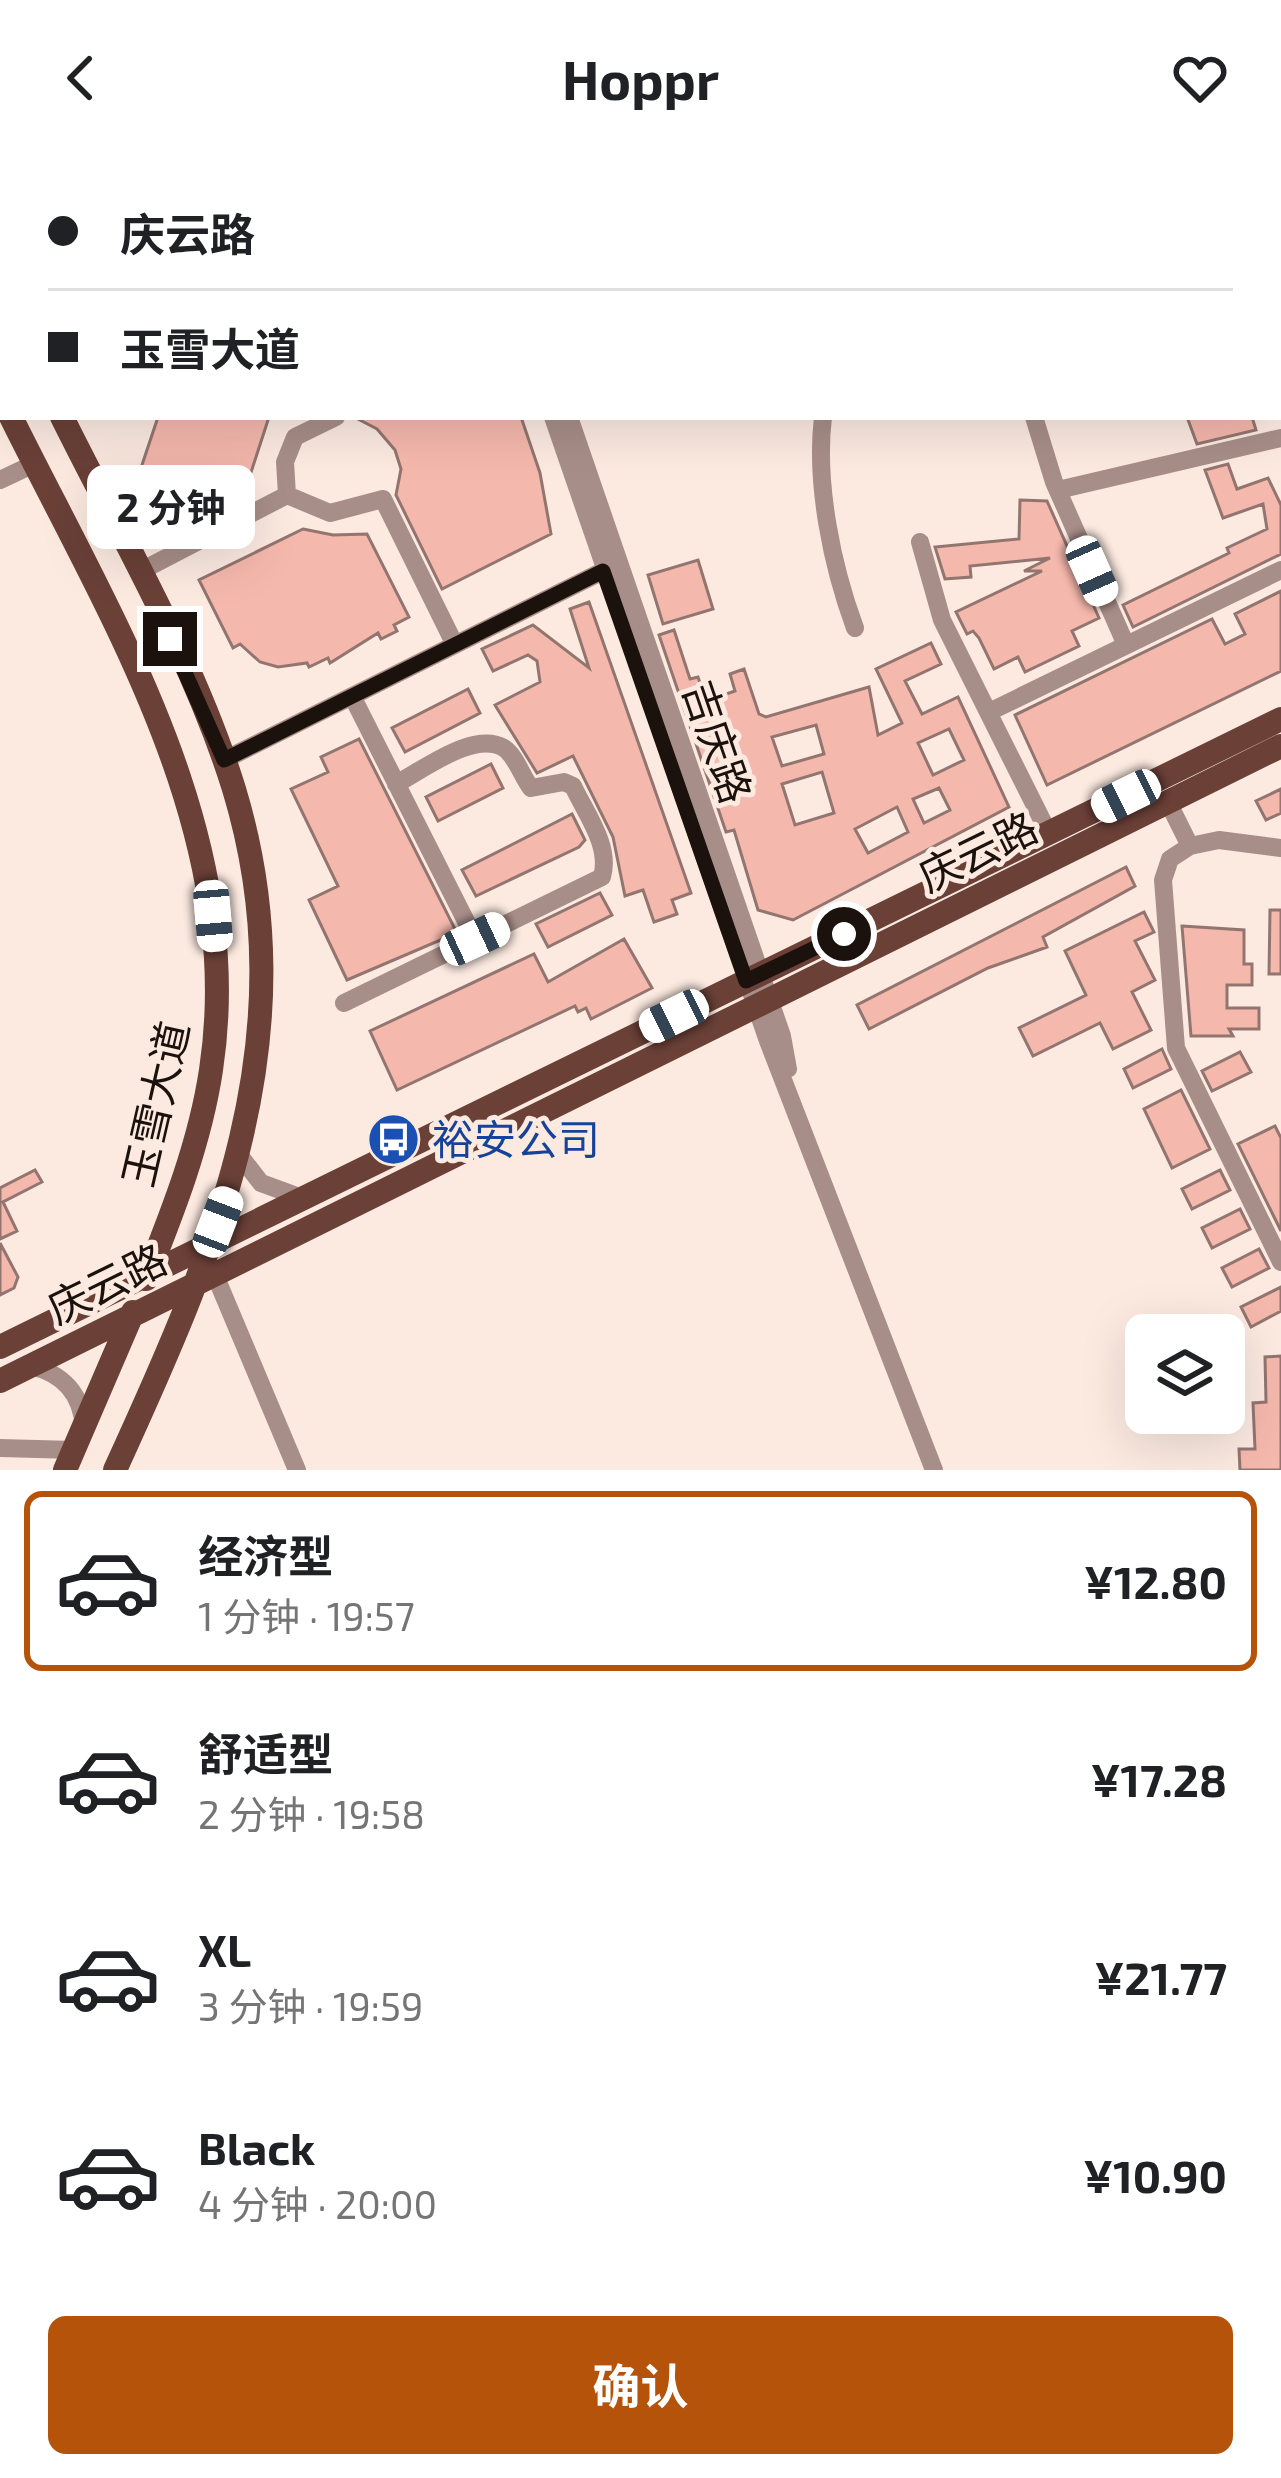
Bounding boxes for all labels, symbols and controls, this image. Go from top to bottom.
icon: back [48,45,114,111]
icon: heart [1167,45,1233,111]
text: Hoppr [562,46,719,111]
text: 庆云路 [120,206,255,260]
text: 玉雪大道 [120,321,300,375]
callout: 2 分钟 [86,465,254,549]
text: 2 分钟 [116,483,226,530]
car [1061,531,1123,611]
route end [143,612,197,666]
street label: 吉庆路 [675,674,763,809]
car [1086,764,1166,828]
street label: 庆云路 [910,800,1045,900]
car [192,879,234,953]
car [435,907,515,971]
route start [817,907,871,961]
car [634,984,714,1048]
street label: 玉雪大道 [111,1016,197,1191]
bus stop icon: 裕安公司 [365,1112,421,1168]
place label: 裕安公司 [432,1113,600,1163]
car [188,1182,248,1262]
street label: 庆云路 [39,1232,174,1332]
map controls [1125,1314,1245,1434]
button: layers [1125,1314,1245,1434]
icon: car [54,1527,162,1635]
text: 经济型 [198,1528,333,1582]
text: ¥12.80 [1084,1554,1227,1608]
text: 1 分钟 · 19:57 [198,1592,415,1639]
icon: car [54,1725,162,1833]
text: 舒适型 [198,1726,333,1780]
text: ¥17.28 [1091,1752,1227,1806]
text: 2 分钟 · 19:58 [198,1790,425,1837]
text: XL [198,1922,251,1976]
icon: car [54,1923,162,2031]
text: ¥21.77 [1094,1950,1227,2004]
text: 3 分钟 · 19:59 [198,1982,423,2029]
text: Black [198,2120,315,2174]
icon: car [54,2121,162,2229]
text: ¥10.90 [1083,2148,1227,2202]
text: 4 分钟 · 20:00 [198,2180,437,2227]
button: 确认 [48,2316,1233,2454]

